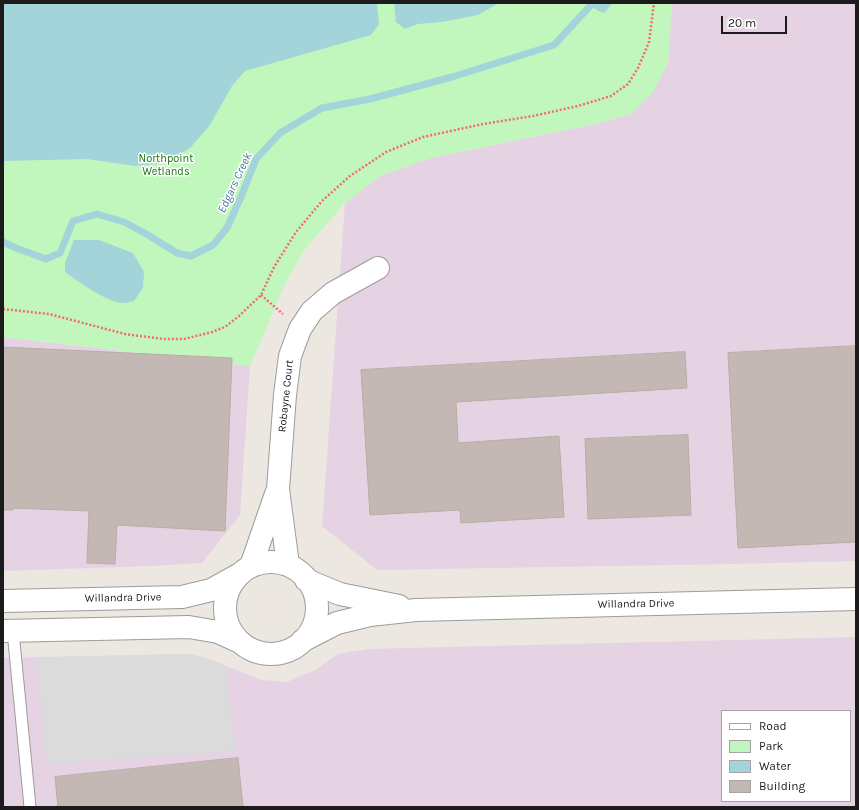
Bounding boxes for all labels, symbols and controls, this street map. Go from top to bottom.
scale bar [723,8,789,34]
text: 20 m [728,16,756,30]
water label: Edgars Creek [215,151,255,215]
park label: Northpoint Wetlands [139,152,193,178]
street label: Robayne Court [276,359,296,433]
street label: Willandra Drive [84,591,162,605]
street label: Willandra Drive [597,597,675,611]
legend [721,710,851,802]
text: Road [759,719,787,733]
text: Park [759,739,783,753]
text: Water [759,759,791,773]
text: Building [759,779,805,793]

